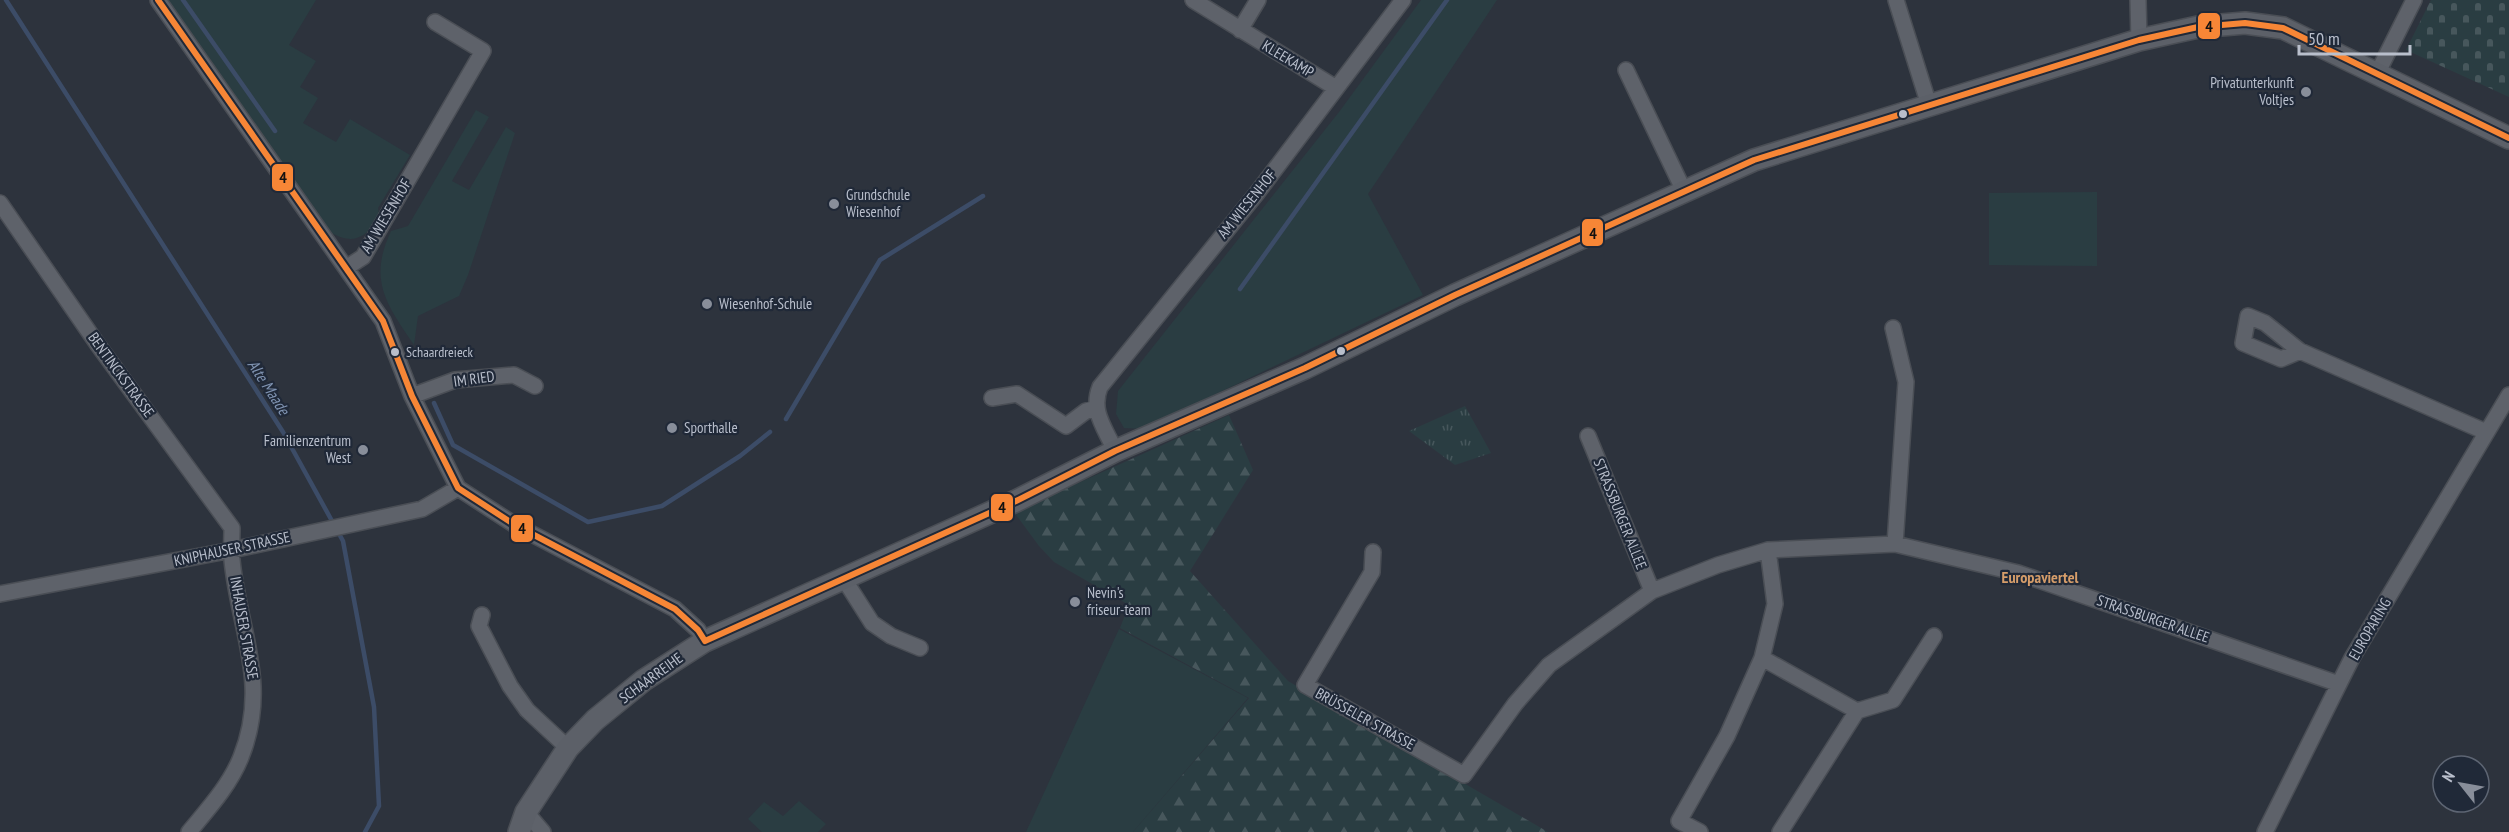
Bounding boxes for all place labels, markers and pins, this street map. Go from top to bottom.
place label: Privatunterkunft Voltjes [2210,73,2294,109]
marker: Privatunterkunft Voltjes [2299,85,2313,99]
unlabelled marker [1897,108,1909,120]
place label: Grundschule Wiesenhof [846,185,910,221]
marker: Grundschule Wiesenhof [827,197,841,211]
place label: Wiesenhof-Schule [719,294,812,313]
marker: Wiesenhof-Schule [700,297,714,311]
place label: Schaardreieck [406,343,474,361]
unlabelled marker [1335,345,1347,357]
marker: Schaardreieck [389,346,401,358]
place label: Sporthalle [684,418,738,437]
marker: Sporthalle [665,421,679,435]
place label: Familienzentrum West [264,431,351,467]
marker: Familienzentrum West [356,443,370,457]
place label: Nevin's friseur-team [1087,583,1150,619]
marker: Nevin's friseur-team [1068,595,1082,609]

